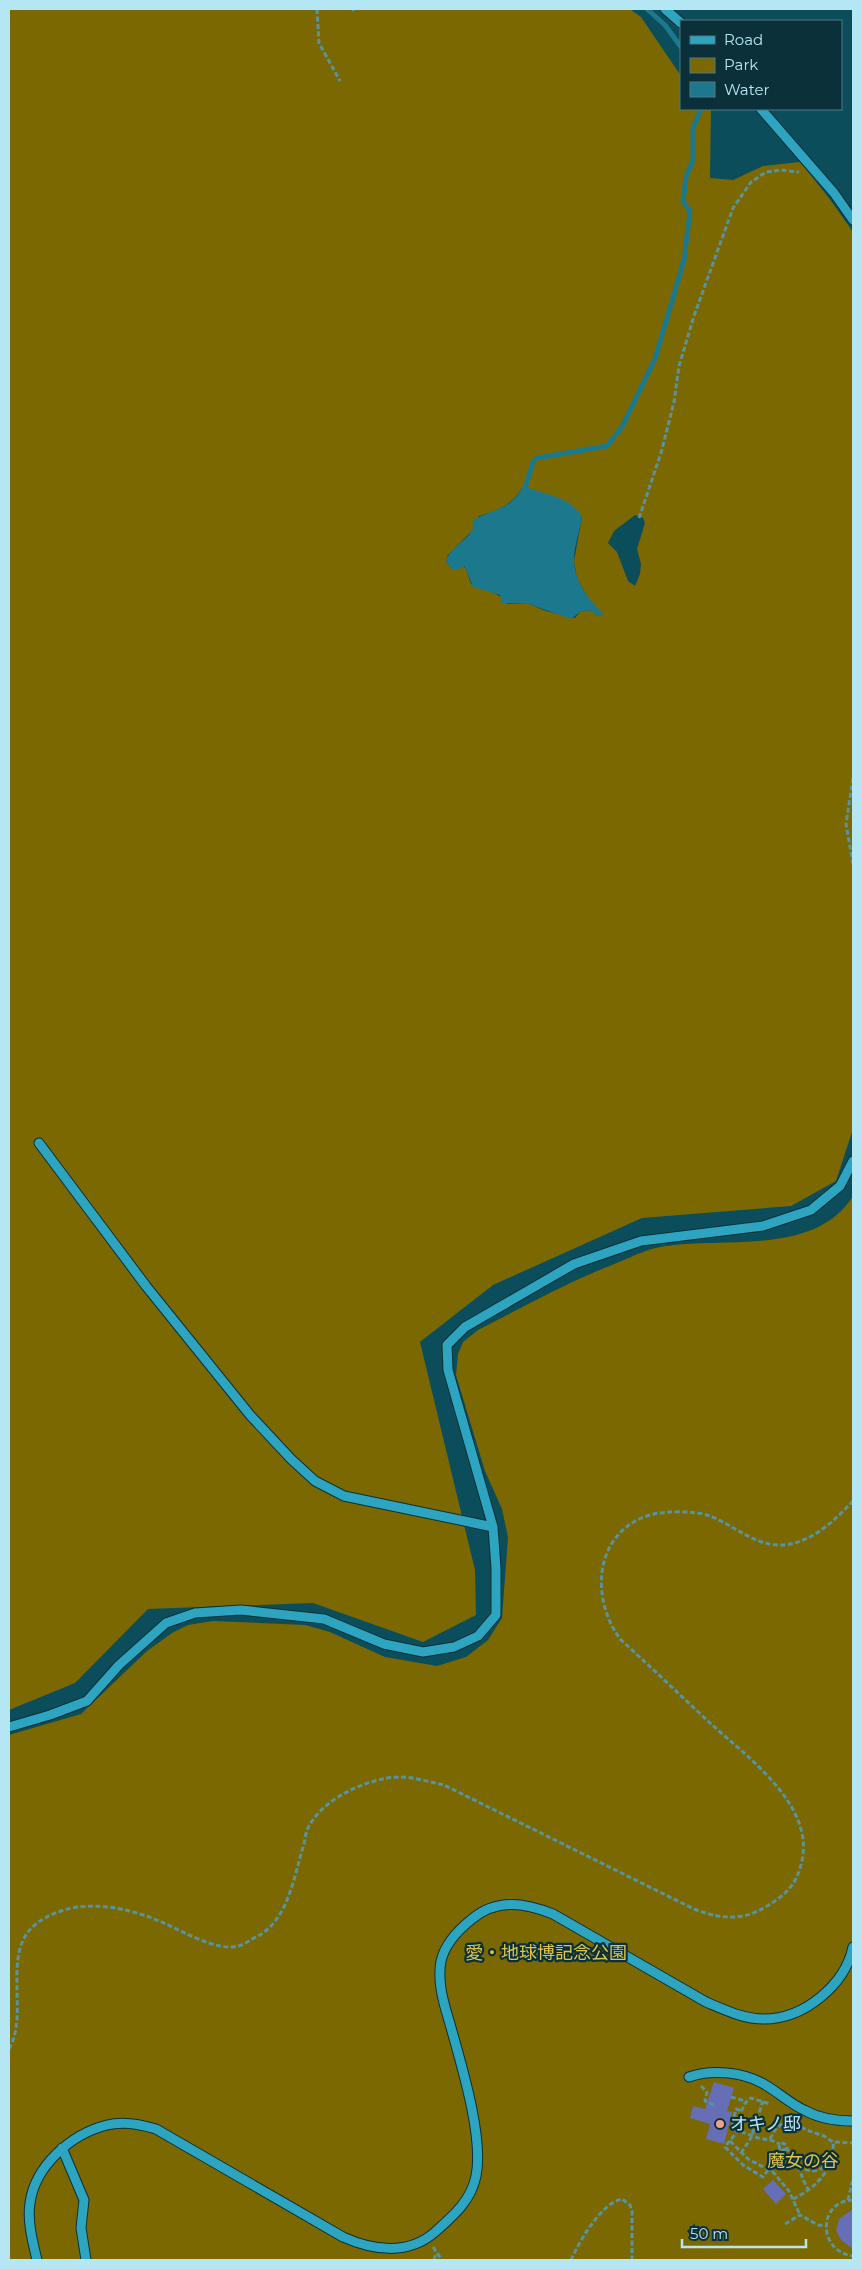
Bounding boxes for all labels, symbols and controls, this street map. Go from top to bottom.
legend [680,20,842,110]
text: Road [724,30,763,49]
text: Park [724,55,758,74]
text: Water [724,80,770,99]
park label: 愛・地球博記念公園 [465,1942,627,1964]
place label: オキノ邸 [730,2113,801,2135]
marker: オキノ邸 [714,2118,726,2130]
park label: 魔女の谷 [767,2150,839,2172]
scale bar [682,2216,806,2248]
text: 50 m [690,2224,728,2243]

